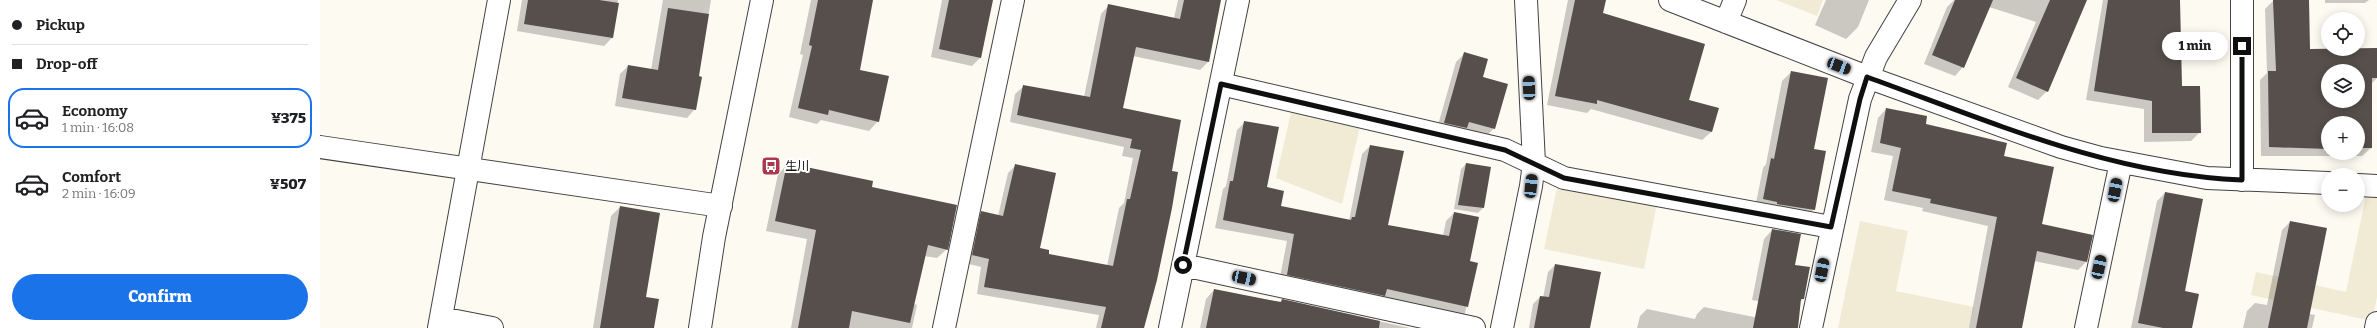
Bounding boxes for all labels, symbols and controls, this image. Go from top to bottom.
map controls [2321,12,2365,212]
button: locate [2321,12,2365,56]
text: Pickup [36,16,85,34]
callout: 1 min [2162,32,2228,60]
route end [2233,37,2251,55]
text: 1 min [2178,38,2212,53]
text: Drop-off [36,55,97,73]
car [1826,56,1852,76]
button: layers [2321,64,2365,108]
car [1523,76,1535,100]
icon: car [14,100,50,136]
text: Economy [62,102,128,120]
text: ¥375 [271,109,306,127]
button: + [2321,116,2365,160]
text: 1 min · 16:08 [62,120,134,135]
bus stop icon: 生川 [760,155,782,177]
place label: 生川 [785,159,809,173]
icon: car [14,166,50,202]
text: Comfort [62,168,121,186]
button: − [2321,168,2365,212]
car [1524,173,1538,199]
text: ¥507 [270,175,306,193]
car [2107,177,2123,203]
text: 2 min · 16:09 [62,186,136,201]
car [2091,254,2107,280]
route start [1174,256,1192,274]
car [1814,257,1830,283]
car [1231,270,1257,286]
button: Confirm [12,274,308,320]

